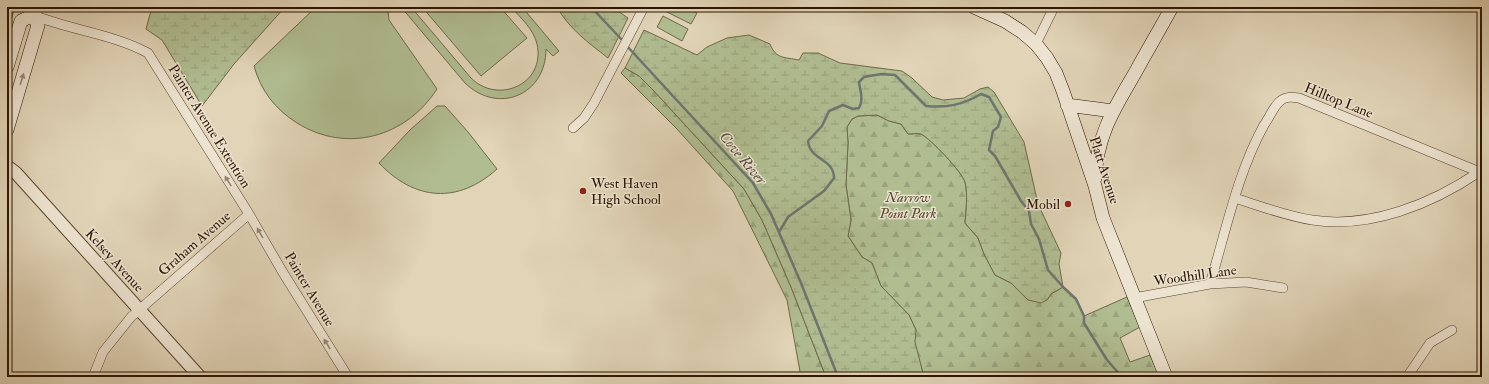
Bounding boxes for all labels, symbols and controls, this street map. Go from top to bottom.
street label: Painter Avenue Extention [165,61,255,191]
one-way arrow [19,73,25,85]
street label: Hilltop Lane [1302,79,1376,123]
water label: Cove River [715,128,771,190]
street label: Platt Avenue [1086,134,1123,206]
place label: West Haven High School [590,175,662,208]
one-way arrow [224,176,232,186]
marker: West Haven High School [578,186,588,196]
park label: Narrow Point Park [879,189,937,222]
place label: Mobil [1026,196,1060,213]
marker: Mobil [1063,199,1073,209]
street label: Graham Avenue [155,207,234,279]
street label: Kelsey Avenue [81,225,148,296]
one-way arrow [256,227,263,239]
street label: Painter Avenue [281,249,338,330]
street label: Woodhill Lane [1152,261,1238,290]
one-way arrow [323,339,331,349]

